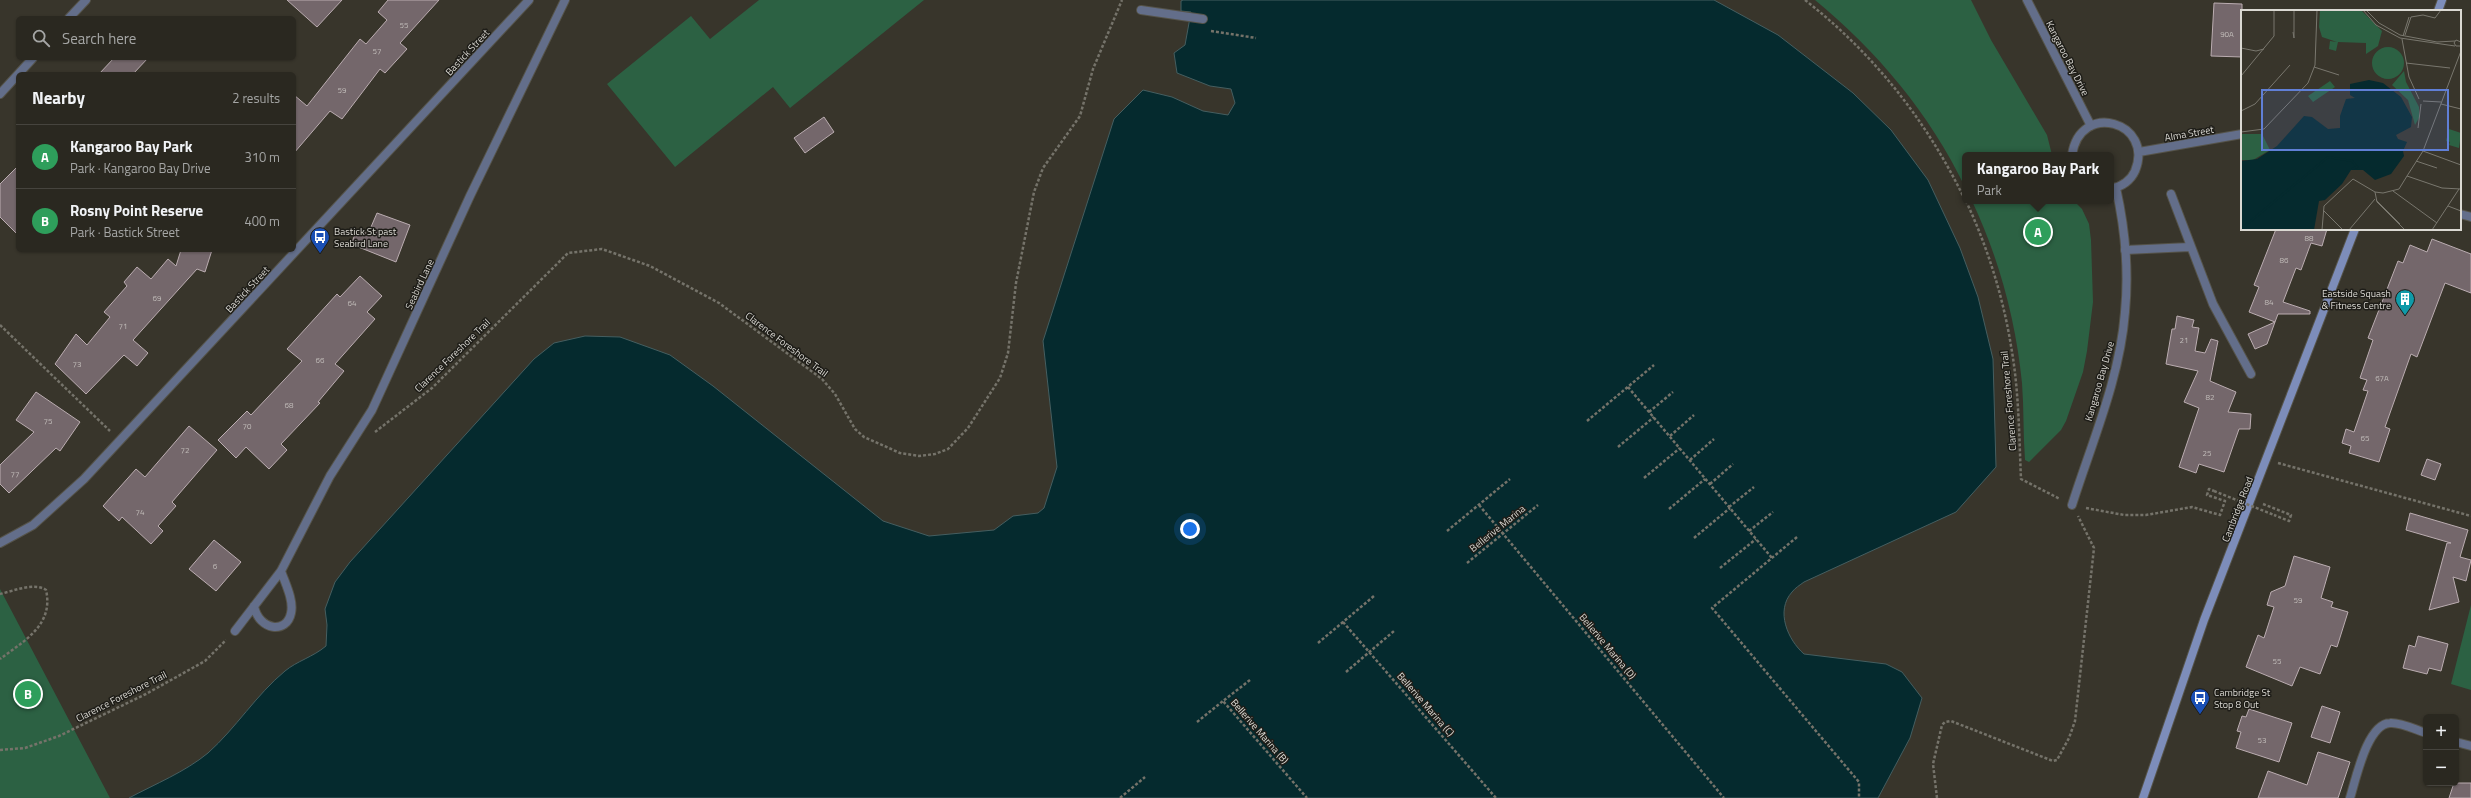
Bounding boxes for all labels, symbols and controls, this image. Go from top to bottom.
inset map [2241,10,2461,230]
search box [16,16,296,60]
street label: Kangaroo Bay Drive [2042,18,2093,98]
house number: 55 [400,19,409,31]
street label: Bastick Street [442,25,493,79]
icon: search [30,27,52,49]
text: Search here [62,27,136,50]
house number: 90A [2220,28,2234,40]
house number: 57 [373,45,381,57]
house number: 59 [338,84,347,96]
text: Nearby [32,85,85,111]
text: 2 results [232,88,280,108]
street label: Alma Street [2163,122,2215,145]
text: Kangaroo Bay Park [70,135,193,158]
text: A [41,147,49,167]
text: 310 m [244,147,280,167]
popup [1962,152,2114,204]
text: Kangaroo Bay Park [1977,157,2099,180]
text: Park · Kangaroo Bay Drive [70,158,211,178]
text: Park [1977,180,2002,200]
text: Rosny Point Reserve [70,199,203,222]
text: B [41,211,49,231]
text: 400 m [244,211,280,231]
pin: A [2025,217,2051,247]
text: Park · Bastick Street [70,222,180,242]
place label: Bastick St past Seabird Lane [334,224,397,251]
bus stop icon: Bastick St past Seabird Lane [309,226,331,254]
house number: 88 [2305,232,2314,244]
house number: 86 [2280,254,2289,266]
street label: Seabird Lane [401,257,438,312]
street label: Bastick Street [222,262,273,316]
place label: Eastside Squash & Fitness Centre [2321,286,2391,313]
building icon: Eastside Squash & Fitness Centre [2394,288,2416,316]
house number: 69 [153,292,162,304]
house number: 84 [2265,296,2274,308]
house number: 64 [348,297,357,309]
street label: Clarence Foreshore Trail [742,308,831,381]
street label: Clarence Foreshore Trail [411,315,494,396]
house number: 71 [119,320,127,332]
house number: 21 [2180,334,2188,346]
street label: Kangaroo Bay Drive [2081,339,2118,423]
street label: Clarence Foreshore Trail [1997,350,2020,451]
house number: 66 [316,354,325,366]
house number: 73 [73,358,81,370]
house number: 67A [2375,372,2389,384]
house number: 82 [2206,391,2214,403]
house number: 68 [285,399,294,411]
house number: 75 [44,415,53,427]
house number: 70 [243,420,252,432]
house number: 65 [2361,432,2370,444]
house number: 72 [181,444,189,456]
house number: 25 [2203,447,2212,459]
house number: 77 [11,468,19,480]
street label: Cambridge Road [2218,474,2257,544]
street label: Bellerive Marina [1466,501,1528,556]
house number: 74 [136,506,145,518]
your location [1180,519,1200,539]
house number: 6 [213,560,218,572]
house number: 59 [2294,594,2303,606]
street label: Bellerive Marina (D) [1576,610,1640,683]
house number: 55 [2273,655,2282,667]
street label: Clarence Foreshore Trail [73,667,169,726]
street label: Bellerive Marina (C) [1393,669,1458,740]
pin: B [15,679,41,709]
place label: Cambridge St Stop 8 Out [2214,685,2271,712]
bus stop icon: Cambridge St Stop 8 Out [2189,687,2211,715]
street label: Bellerive Marina (B) [1227,696,1292,767]
map controls [2423,714,2459,786]
button: + [2423,714,2459,750]
house number: 53 [2258,734,2266,746]
button: − [2423,750,2459,786]

